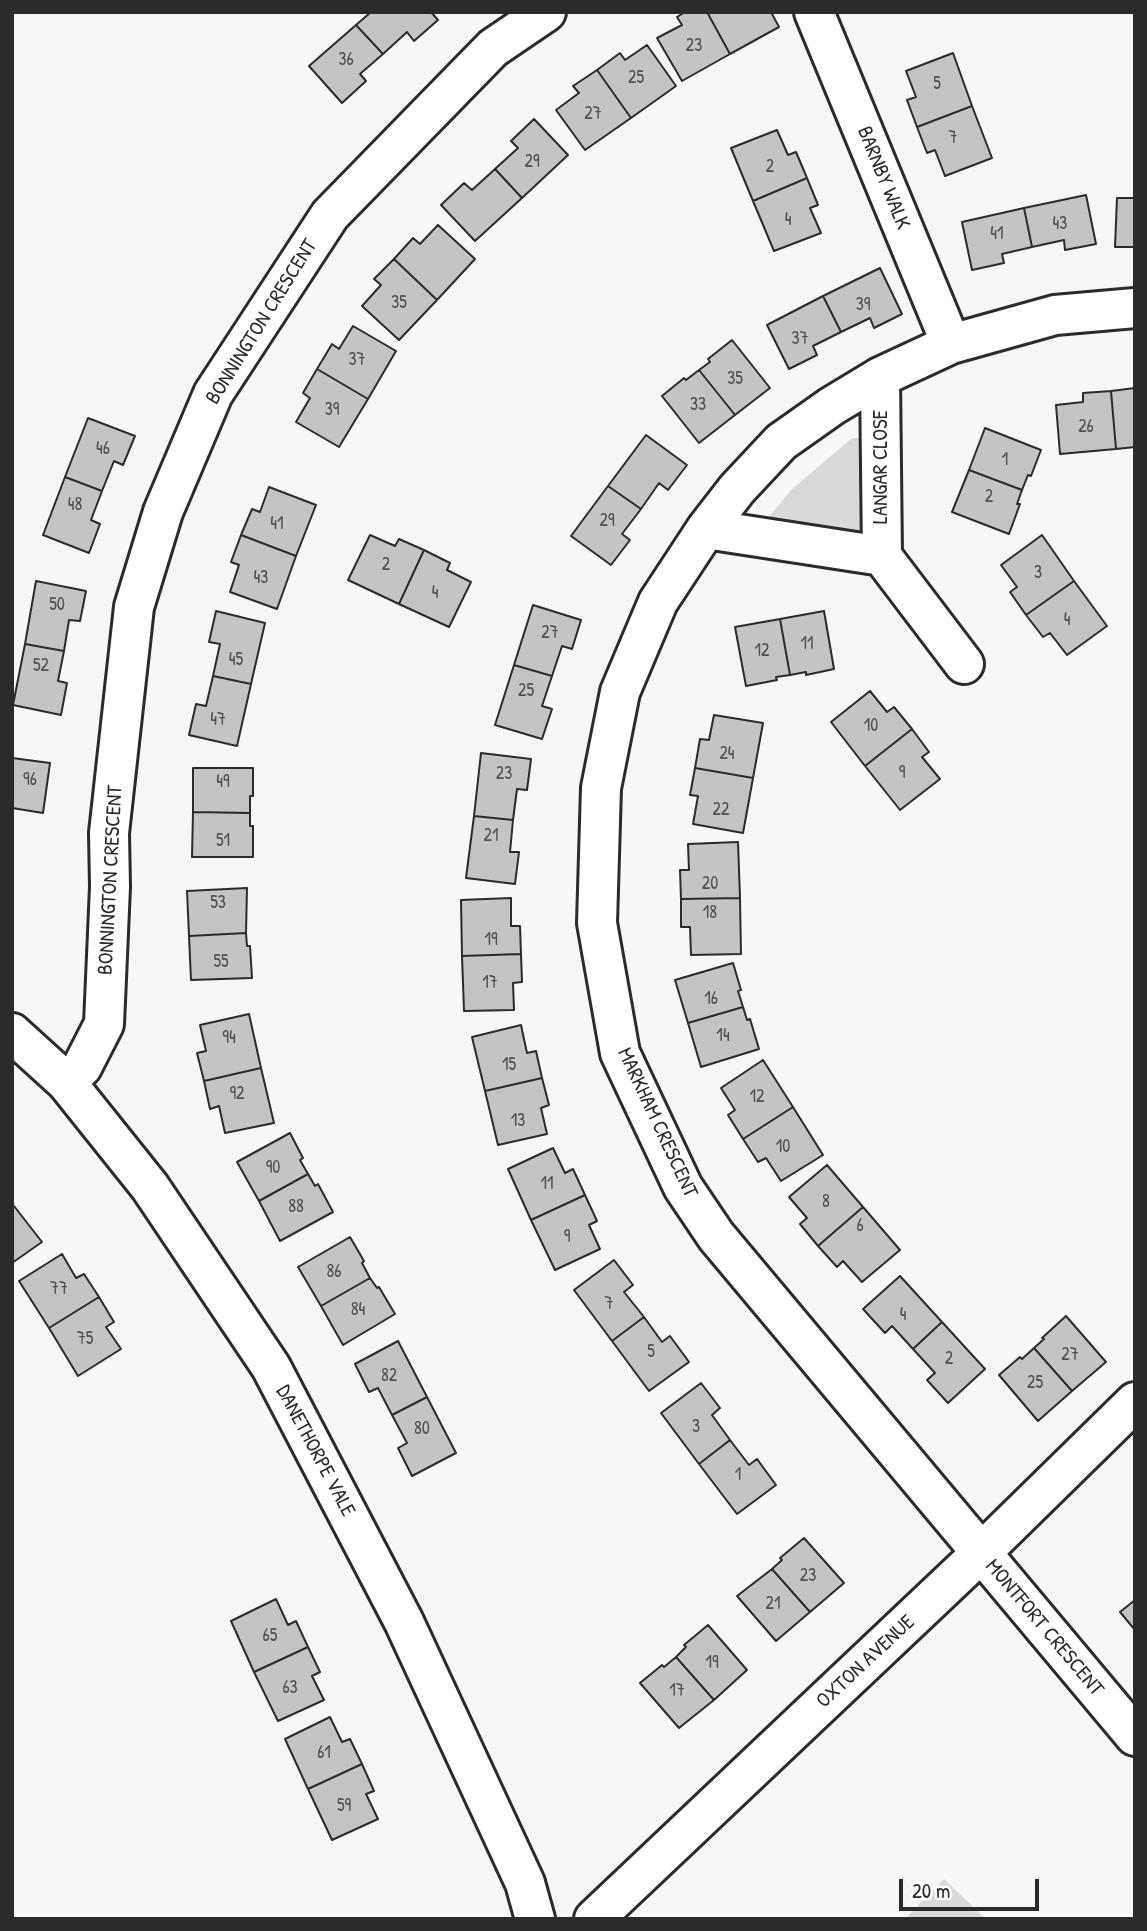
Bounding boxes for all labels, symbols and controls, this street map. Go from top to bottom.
house number: 23 [686,35,702,57]
house number: 36 [338,49,354,71]
house number: 25 [628,67,644,89]
house number: 5 [933,73,941,95]
house number: 27 [584,103,602,125]
street label: BARNBY WALK [851,123,915,233]
house number: 7 [949,127,957,149]
house number: 29 [524,151,540,173]
house number: 2 [766,156,774,178]
house number: 4 [785,209,791,231]
house number: 43 [1053,213,1067,235]
house number: 41 [990,223,1004,245]
street label: BONNINGTON CRESCENT [201,235,323,409]
house number: 35 [391,292,407,314]
house number: 39 [856,294,870,316]
house number: 37 [792,328,808,350]
house number: 37 [349,349,365,371]
house number: 35 [727,368,743,390]
house number: 33 [690,394,706,416]
house number: 39 [325,399,339,421]
street label: LANGAR CLOSE [868,410,894,524]
house number: 26 [1078,416,1094,438]
house number: 46 [96,438,110,460]
house number: 1 [1002,449,1008,471]
house number: 2 [985,486,993,508]
house number: 48 [68,494,82,516]
house number: 29 [599,510,615,532]
house number: 41 [270,513,284,535]
house number: 2 [382,554,390,576]
house number: 3 [1034,562,1042,584]
house number: 43 [254,567,268,589]
house number: 4 [432,582,438,604]
house number: 50 [49,594,65,616]
house number: 4 [1064,609,1070,631]
house number: 27 [541,622,559,644]
house number: 11 [800,633,814,655]
house number: 12 [755,640,769,662]
house number: 45 [229,649,243,671]
house number: 52 [33,655,49,677]
house number: 25 [518,680,534,702]
house number: 47 [210,709,226,731]
house number: 10 [864,715,878,737]
house number: 24 [719,743,735,765]
house number: 9 [899,762,905,784]
house number: 23 [496,763,512,785]
house number: 96 [23,769,37,791]
house number: 49 [216,771,230,793]
street label: BONNINGTON CRESCENT [93,784,129,976]
house number: 22 [713,799,729,821]
house number: 21 [484,825,498,847]
house number: 51 [216,830,230,852]
house number: 20 [702,873,718,895]
house number: 53 [210,892,226,914]
house number: 18 [703,902,717,924]
house number: 19 [484,929,498,951]
house number: 55 [213,951,229,973]
house number: 17 [482,972,498,994]
house number: 16 [704,988,718,1010]
house number: 14 [716,1025,730,1047]
house number: 94 [222,1027,236,1049]
street label: MARKHAM CRESCENT [611,1044,703,1202]
house number: 15 [502,1054,516,1076]
house number: 92 [229,1083,245,1105]
house number: 12 [750,1086,764,1108]
house number: 13 [511,1110,525,1132]
house number: 10 [776,1136,790,1158]
house number: 90 [266,1157,280,1179]
house number: 11 [540,1173,554,1195]
house number: 8 [822,1191,830,1213]
house number: 88 [288,1196,304,1218]
house number: 6 [856,1215,864,1237]
house number: 9 [564,1226,570,1248]
house number: 86 [327,1261,341,1283]
house number: 77 [50,1278,68,1300]
house number: 7 [605,1293,613,1315]
house number: 84 [351,1299,365,1321]
house number: 4 [900,1304,906,1326]
house number: 75 [77,1328,93,1350]
house number: 5 [647,1341,655,1363]
house number: 27 [1061,1344,1079,1366]
house number: 2 [945,1348,953,1370]
house number: 82 [381,1365,397,1387]
house number: 25 [1027,1372,1043,1394]
street label: DANETHORPE VALE [270,1381,360,1521]
house number: 3 [692,1416,700,1438]
house number: 80 [414,1418,430,1440]
house number: 1 [735,1464,741,1486]
street label: MONTFORT CRESCENT [979,1555,1109,1701]
house number: 23 [800,1565,816,1587]
house number: 21 [766,1593,780,1615]
street label: OXTON AVENUE [812,1610,920,1714]
house number: 65 [263,1625,277,1647]
house number: 19 [705,1652,719,1674]
house number: 63 [282,1677,298,1699]
house number: 17 [669,1680,685,1702]
house number: 61 [317,1742,331,1764]
house number: 59 [337,1795,351,1817]
scale bar [902,1864,1042,1908]
text: 20 m [912,1876,950,1905]

